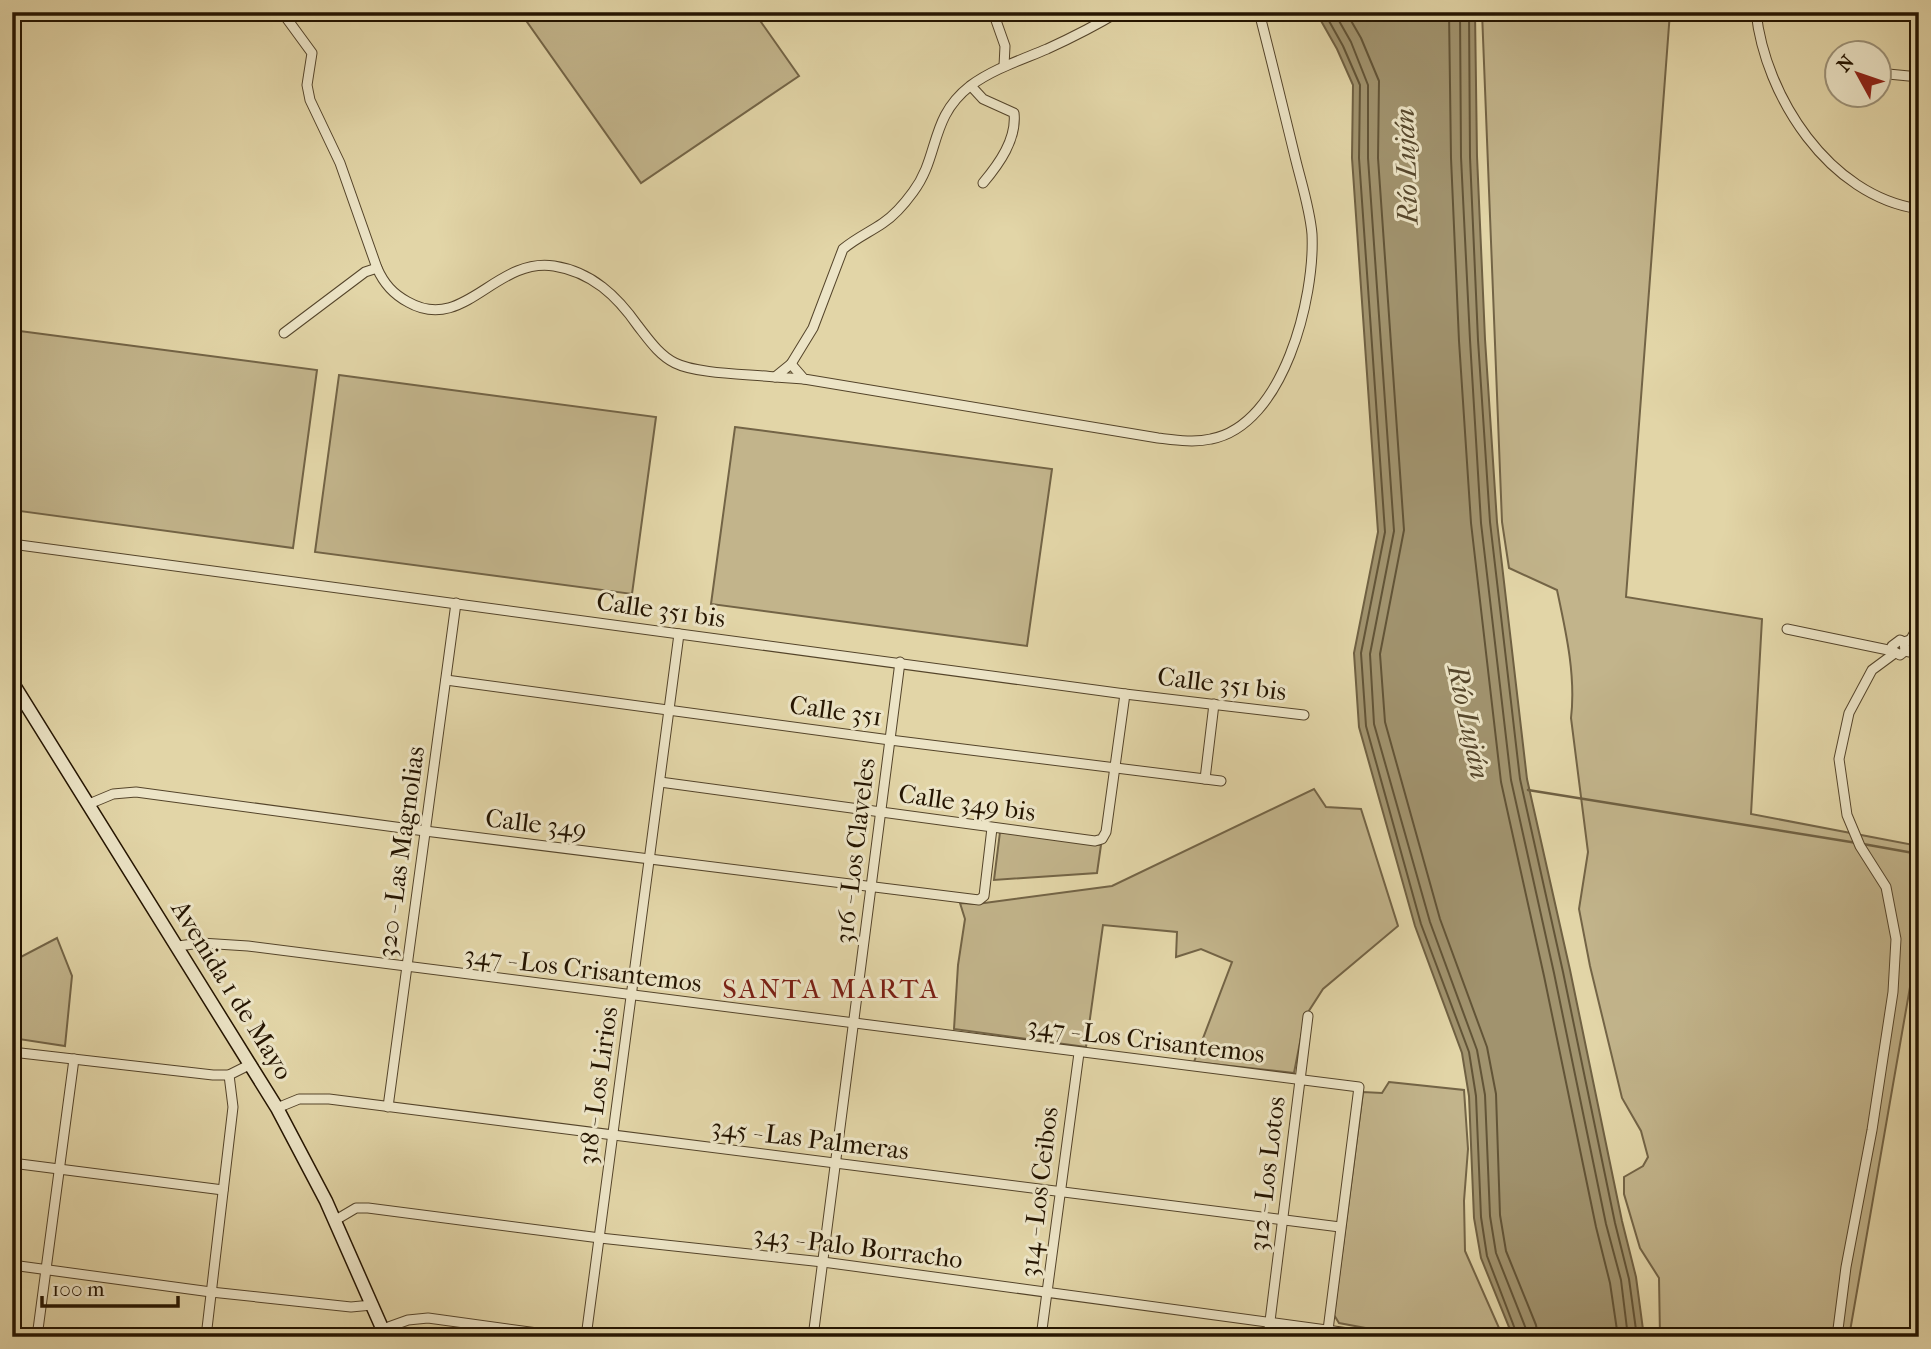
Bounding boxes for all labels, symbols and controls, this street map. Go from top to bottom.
north arrow [1822,38,1892,108]
text: N [1833,51,1859,76]
water label: Río Luján [1387,107,1425,227]
street label: Calle 351 bis [595,586,727,634]
water label: Río Luján [1440,660,1497,782]
street label: Calle 351 bis [1156,661,1288,707]
street label: Calle 351 [788,689,884,733]
street label: 320 - Las Magnolias [371,744,431,960]
street label: 316 - Los Claveles [828,756,882,946]
street label: Calle 349 bis [896,778,1038,828]
street label: Calle 349 [484,802,588,846]
street label: Avenida 1 de Mayo [164,894,300,1085]
street label: 347 - Los Crisantemos [463,939,703,999]
district label: SANTA MARTA [722,972,940,1005]
street label: 318 - Los Lirios [572,1005,624,1167]
street label: 347 - Los Crisantemos [1026,1010,1266,1070]
street label: 312 - Los Lotos [1242,1095,1292,1253]
street label: 314 - Los Ceibos [1013,1105,1065,1279]
street label: 345 - Las Palmeras [709,1111,911,1167]
street label: 343 - Palo Borracho [751,1219,965,1275]
scale bar [42,1265,178,1309]
text: 100 m [52,1277,105,1301]

